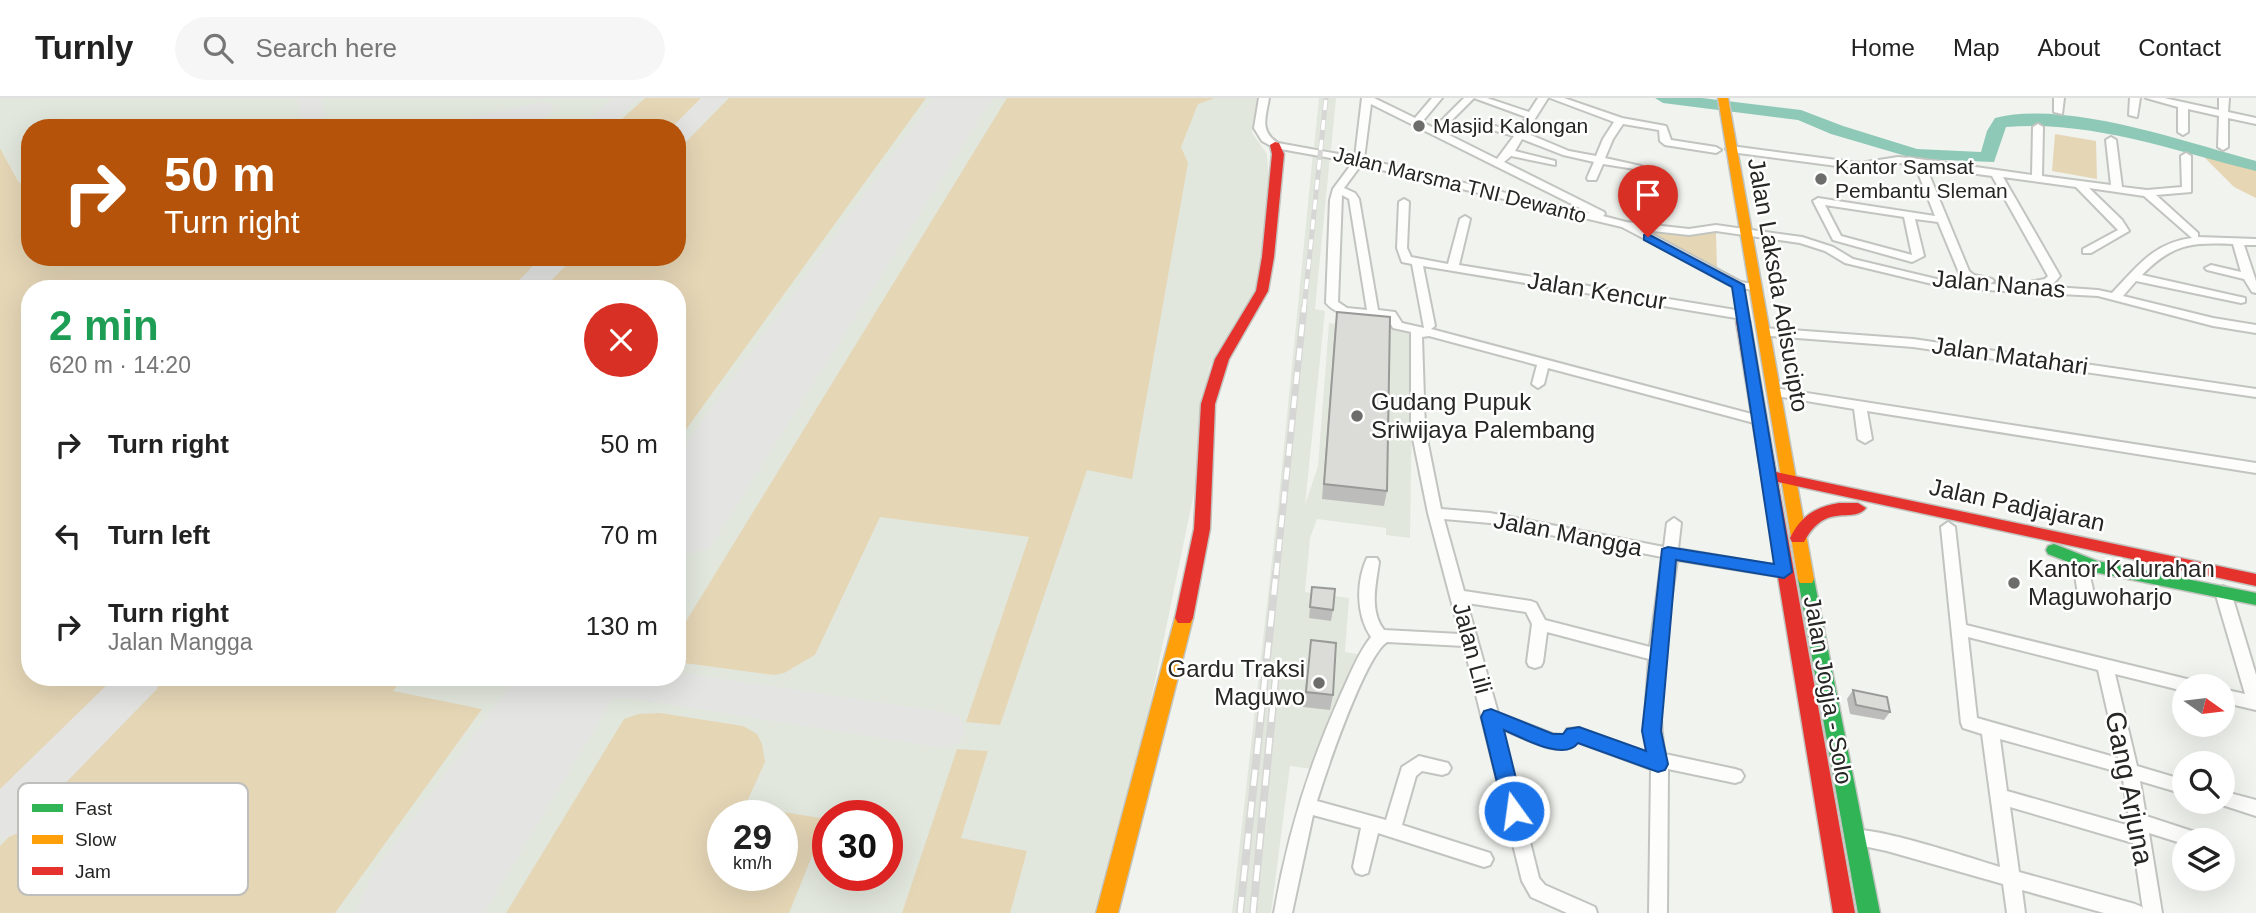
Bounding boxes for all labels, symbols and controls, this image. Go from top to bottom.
search box [175,17,665,80]
text: Turnly [35,29,133,66]
icon: search [199,29,237,67]
text: Search here [255,33,397,63]
text: Home [1851,34,1915,61]
text: Map [1953,34,2000,61]
text: About [2038,34,2100,61]
text: Contact [2138,34,2221,61]
place label: Masjid Kalongan [1433,114,1588,137]
marker: Masjid Kalongan [1411,118,1427,134]
street label: Jalan Marsma TNI Dewanto [1331,142,1589,227]
icon: right [49,147,140,238]
text: 50 m [164,147,276,201]
place label: Kantor Samsat Pembantu Sleman [1835,155,2008,202]
street label: Jalan Laksda Adisucipto [1743,156,1814,414]
pin [1618,165,1678,237]
marker: Kantor Samsat Pembantu Sleman [1813,171,1829,187]
icon: arrive [1629,176,1667,214]
text: Turn right [164,204,300,240]
street label: Jalan Nanas [1931,264,2067,303]
street label: Jalan Kencur [1526,266,1668,315]
text: 2 min [49,302,159,349]
button: close [584,303,658,377]
street label: Jalan Matahari [1930,331,2090,380]
text: 620 m · 14:20 [49,352,191,378]
place label: Gudang Pupuk Sriwijaya Palembang [1371,388,1595,443]
marker: Gudang Pupuk Sriwijaya Palembang [1349,408,1365,424]
icon: right [49,426,87,464]
text: Turn right [108,429,229,459]
text: 50 m [600,429,658,459]
street label: Jalan Padjajaran [1927,473,2107,536]
street label: Jalan Mangga [1492,506,1645,561]
icon: left [49,517,87,555]
text: Turn left [108,520,210,550]
text: 70 m [600,520,658,550]
place label: Kantor Kalurahan Maguwoharjo [2028,555,2215,610]
marker: Kantor Kalurahan Maguwoharjo [2006,575,2022,591]
street label: Jalan Jogja - Solo [1799,594,1858,786]
text: Turn right [108,598,229,628]
street label: Jalan Lili [1447,599,1498,696]
icon: right [49,608,87,646]
text: 130 m [586,611,658,641]
text: Jalan Mangga [108,629,253,655]
place label: Gardu Traksi Maguwo [1168,655,1305,710]
north arrow [2172,674,2235,737]
map controls [2172,674,2235,891]
marker: Gardu Traksi Maguwo [1311,675,1327,691]
street label: Gang Arjuna [2099,709,2160,868]
button: search [2172,751,2235,814]
position arrow [1477,774,1551,848]
legend [18,783,248,895]
text: Fast [75,798,113,819]
speed limit sign: 30 [812,800,903,891]
text: 29 [733,817,772,856]
button: layers [2172,828,2235,891]
text: Slow [75,829,116,850]
text: km/h [733,853,772,873]
text: Jam [75,861,111,882]

